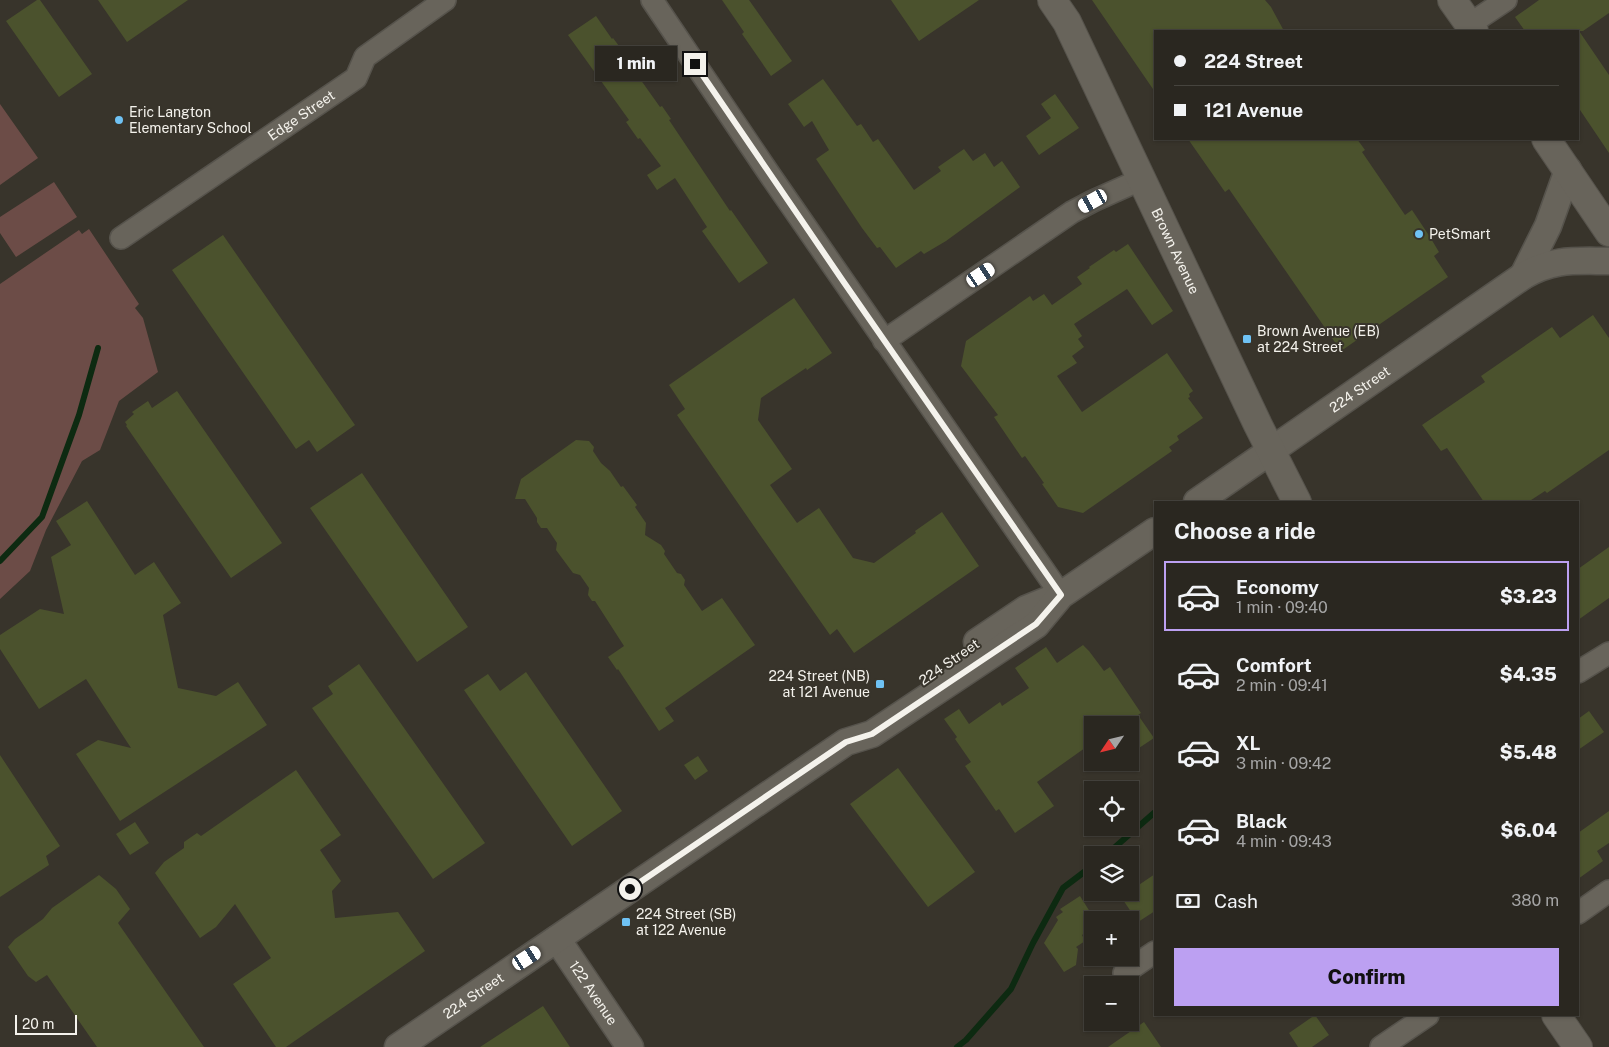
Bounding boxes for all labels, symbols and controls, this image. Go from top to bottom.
callout: 1 min [595,46,678,82]
text: 224 Street [1204,50,1303,72]
route end [684,53,706,75]
text: 1 min [616,54,656,73]
street label: Edge Street [265,87,338,144]
text: 121 Avenue [1204,99,1303,121]
place label: Eric Langton Elementary School [129,104,252,136]
marker: Eric Langton Elementary School [113,114,125,126]
car [1076,187,1109,215]
street label: Brown Avenue [1148,205,1203,297]
place label: PetSmart [1429,226,1491,242]
marker: PetSmart [1413,228,1425,240]
car [964,260,997,290]
place label: Brown Avenue (EB) at 224 Street [1257,323,1380,355]
marker: Brown Avenue (EB) at 224 Street [1241,333,1253,345]
street label: 224 Street [1326,363,1393,416]
text: Choose a ride [1174,518,1316,544]
icon: car [1176,574,1221,619]
text: Economy [1236,576,1319,598]
text: $3.23 [1500,585,1557,607]
text: 1 min · 09:40 [1236,598,1328,617]
street label: 224 Street [916,635,982,689]
icon: car [1176,652,1221,697]
text: Comfort [1236,654,1312,676]
text: $4.35 [1500,663,1557,685]
place label: 224 Street (NB) at 121 Avenue [768,668,870,700]
text: 2 min · 09:41 [1236,676,1328,695]
marker: 224 Street (NB) at 121 Avenue [874,678,886,690]
north arrow [1084,716,1139,771]
map controls [1084,716,1139,1031]
icon: car [1176,730,1221,775]
text: XL [1236,732,1261,754]
text: $5.48 [1500,741,1557,763]
text: 3 min · 09:42 [1236,754,1331,773]
button: locate [1084,781,1139,836]
icon: car [1176,808,1221,853]
text: Black [1236,810,1287,832]
text: $6.04 [1500,819,1557,841]
text: 4 min · 09:43 [1236,832,1332,851]
button: layers [1084,846,1139,901]
route start [619,878,641,900]
icon: cash [1174,887,1202,915]
text: Cash [1214,890,1258,912]
text: 380 m [1511,891,1559,910]
place label: 224 Street (SB) at 122 Avenue [636,906,736,938]
button: + [1084,911,1139,966]
marker: 224 Street (SB) at 122 Avenue [620,916,632,928]
car [510,944,543,972]
button: Confirm [1174,948,1559,1006]
street label: 122 Avenue [566,958,621,1028]
street label: 224 Street [440,970,507,1022]
button: − [1084,976,1139,1031]
scale bar [15,1012,78,1035]
text: 20 m [22,1016,54,1032]

